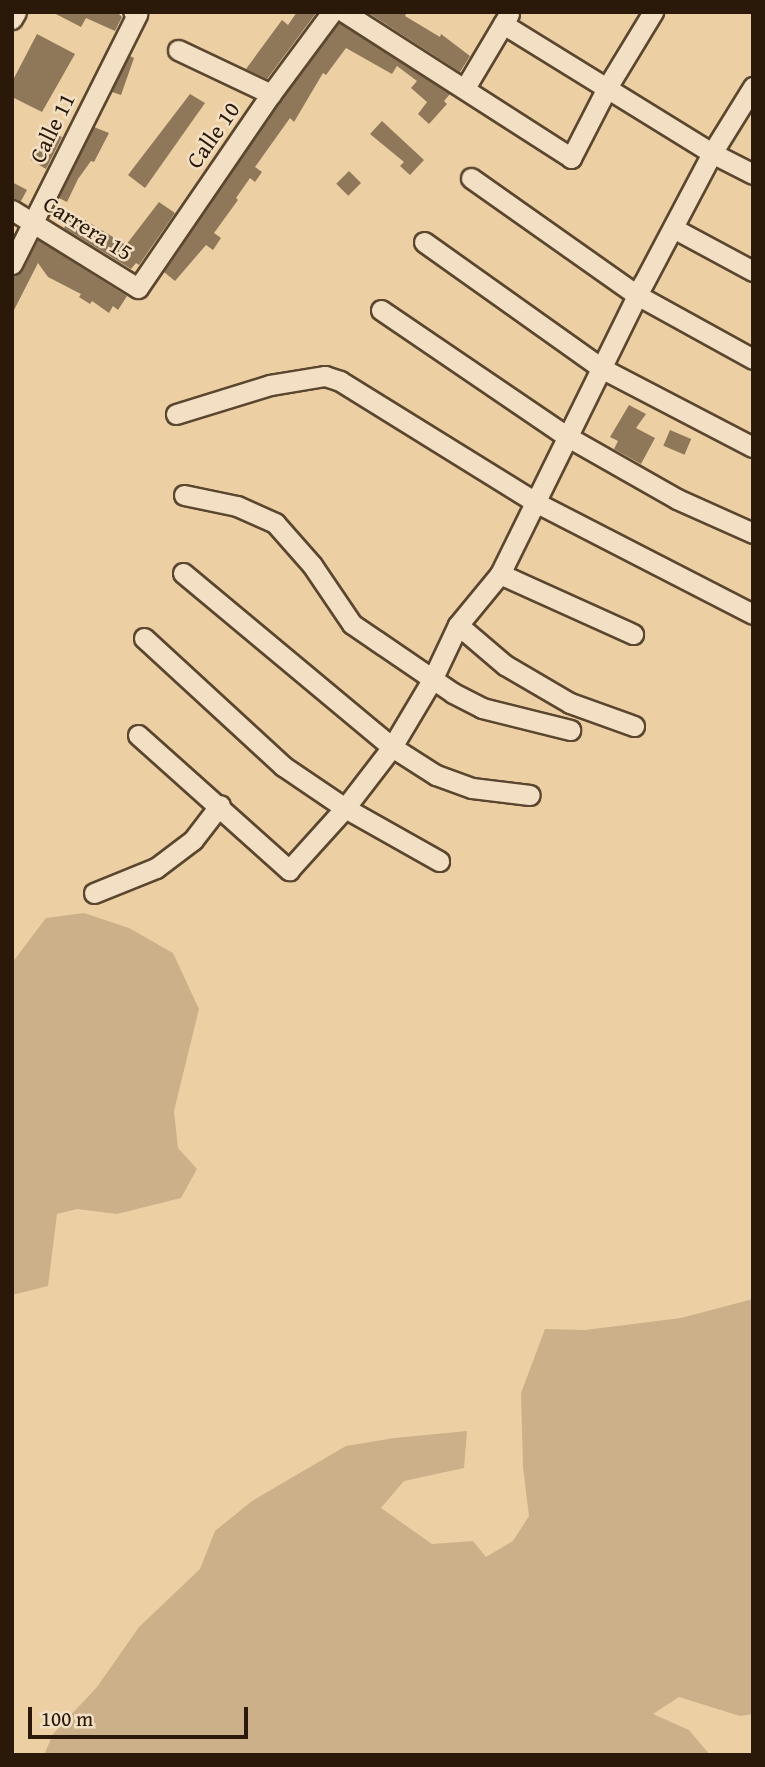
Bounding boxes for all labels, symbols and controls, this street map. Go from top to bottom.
street label: Calle 11 [23,89,81,167]
street label: Calle 10 [180,97,246,173]
street label: Carrera 15 [38,190,138,266]
scale bar [32,1694,252,1738]
text: 100 m [41,1703,93,1734]

